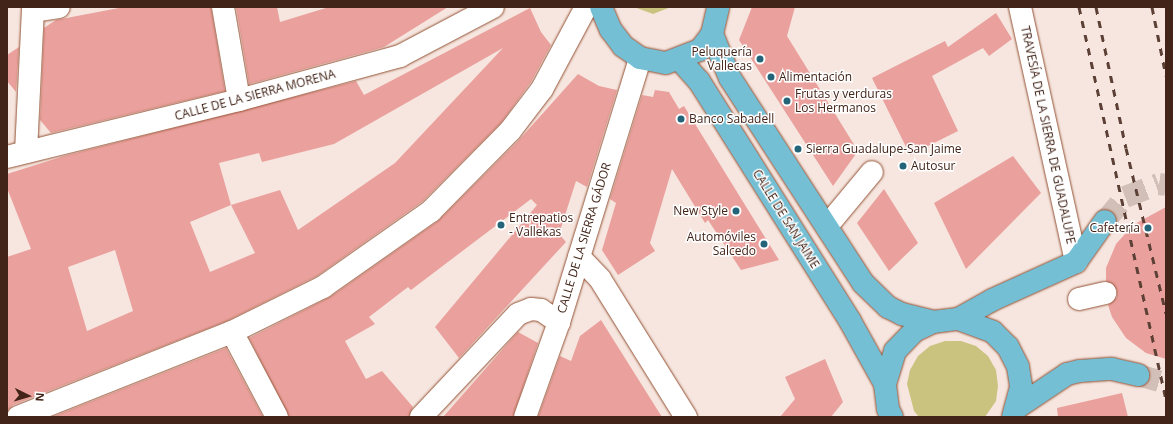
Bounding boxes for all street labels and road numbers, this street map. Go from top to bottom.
street label: TRAVESÍA DE LA SIERRA DE GUADALUPE [1018,25,1078,245]
street label: CALLE DE LA SIERRA MORENA [173,67,337,123]
street label: CALLE DE LA SIERRA GÁDOR [554,161,614,315]
street label: CALLE DE SAN JAIME [750,167,822,271]

